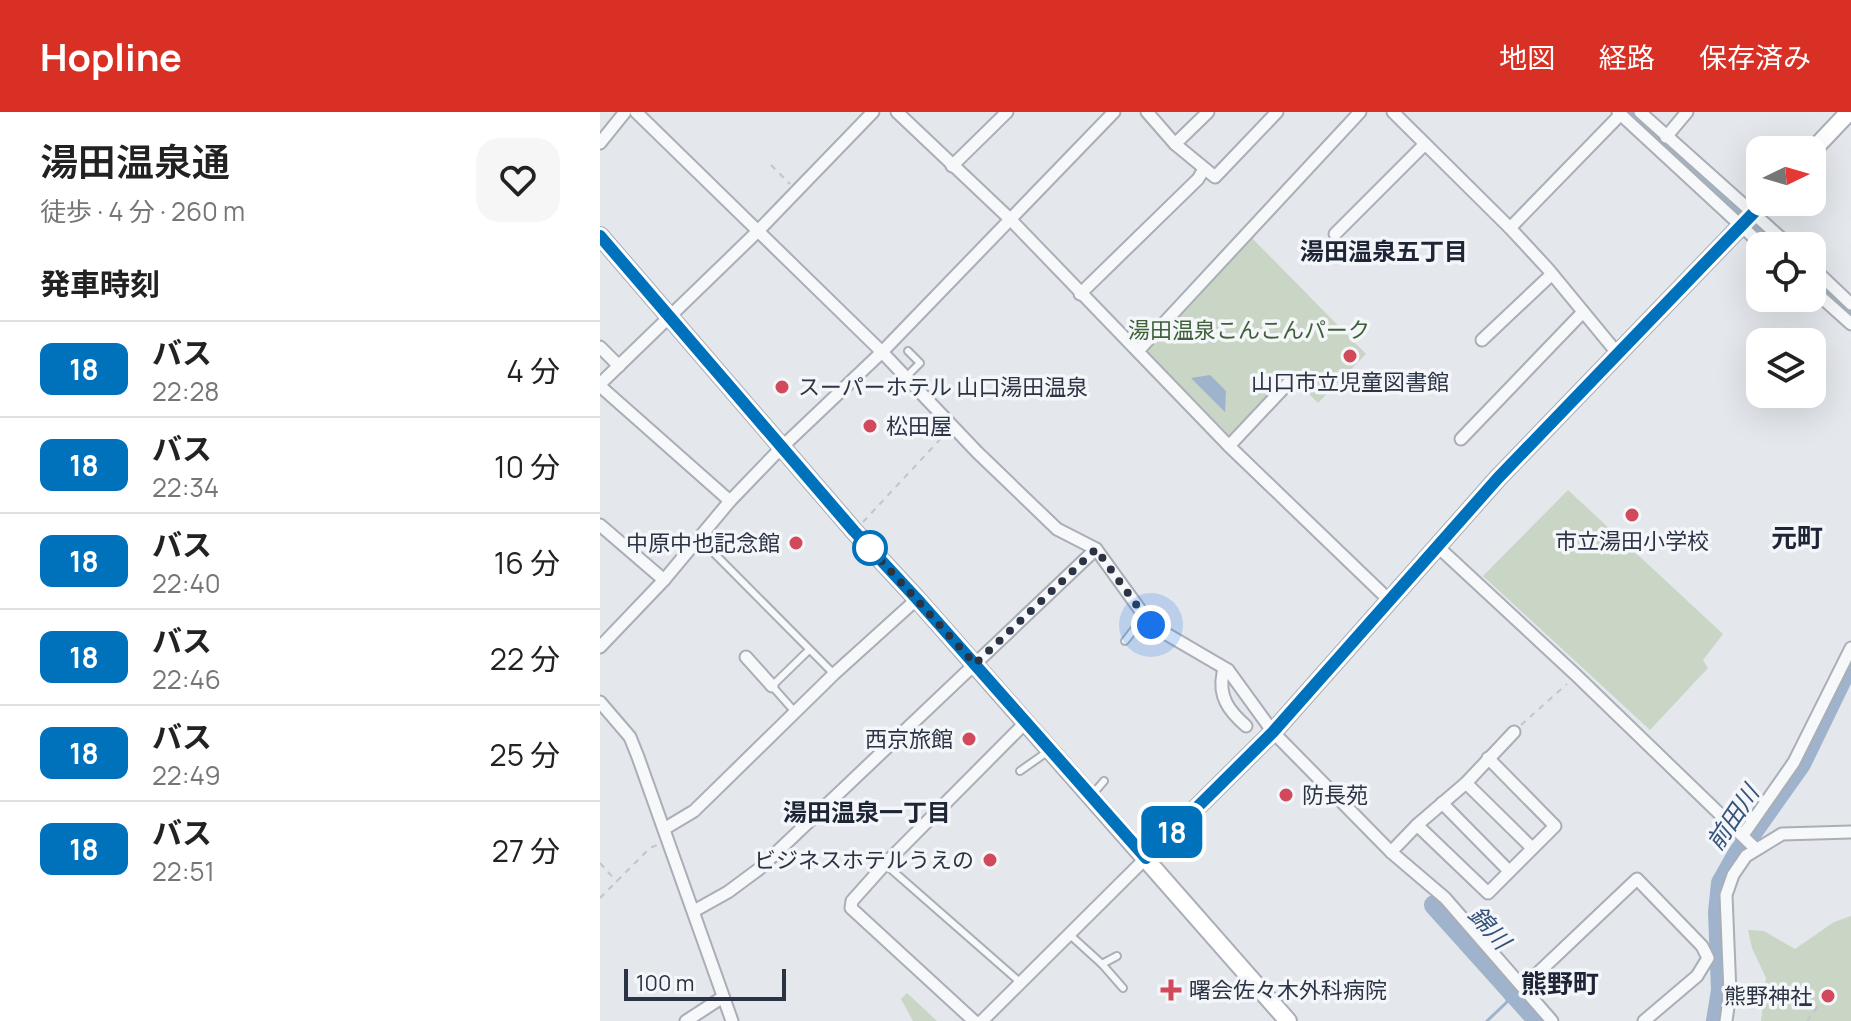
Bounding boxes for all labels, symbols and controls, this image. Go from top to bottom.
text: Hopline [40,30,182,82]
text: 地図 [1499,38,1555,76]
text: 経路 [1599,38,1655,76]
text: 保存済み [1699,38,1811,76]
text: 湯田温泉通 [40,135,230,187]
north arrow [1746,136,1826,216]
map controls [1746,136,1826,408]
button: heart [476,138,560,222]
text: 徒歩 · 4 分 · 260 m [40,193,245,229]
button: locate [1746,232,1826,312]
district label: 湯田温泉五丁目 [1300,234,1468,267]
text: 発車時刻 [40,263,160,304]
park label: 湯田温泉こんこんパーク [1128,315,1370,345]
button: layers [1746,328,1826,408]
text: バス [152,332,212,373]
marker: 山口市立児童図書館 [1341,347,1359,365]
text: 18 [69,350,99,388]
text: 4 分 [506,350,560,391]
place label: 山口市立児童図書館 [1251,367,1449,397]
place label: スーパーホテル 山口湯田温泉 [798,372,1088,402]
text: 22:28 [152,373,219,409]
marker: スーパーホテル 山口湯田温泉 [773,378,791,396]
place label: 松田屋 [886,411,952,441]
marker: 松田屋 [861,417,879,435]
text: バス [152,428,212,469]
text: 18 [69,446,99,484]
text: 10 分 [494,446,560,487]
text: 22:34 [152,469,219,505]
marker: 市立湯田小学校 [1623,506,1641,524]
district label: 元町 [1771,519,1823,555]
text: バス [152,524,212,565]
place label: 市立湯田小学校 [1555,526,1709,556]
place label: 中原中也記念館 [626,528,780,558]
unlabelled marker [853,531,887,565]
marker: 中原中也記念館 [787,534,805,552]
text: 18 [69,542,99,580]
text: 16 分 [494,542,560,583]
text: 22:40 [152,565,221,601]
your location [1131,605,1171,645]
text: バス [152,620,212,661]
text: 18 [69,638,99,676]
text: 22 分 [490,638,560,679]
text: 22:46 [152,661,221,697]
text: バス [152,716,212,757]
place label: 西京旅館 [865,724,953,754]
marker: 西京旅館 [960,730,978,748]
text: 18 [69,734,99,772]
text: 25 分 [490,734,560,775]
text: 22:49 [152,757,221,793]
water label: 前田川 [1698,776,1767,856]
place label: 防長苑 [1302,780,1368,810]
marker: 防長苑 [1277,786,1295,804]
district label: 湯田温泉一丁目 [783,795,951,828]
line badge: 18 [1136,806,1208,858]
text: バス [152,812,212,853]
text: 18 [1157,813,1187,851]
text: 18 [69,830,99,868]
text: 27 分 [492,830,560,871]
place label: ビジネスホテルうえの [754,845,974,875]
marker: ビジネスホテルうえの [981,851,999,869]
text: 22:51 [152,853,215,889]
water label: 錦川 [1462,898,1520,958]
scale bar [624,965,786,1001]
district label: 熊野町 [1521,965,1599,1001]
text: 100 m [636,968,694,998]
place label: 曙会佐々木外科病院 [1189,975,1387,1005]
marker: 曙会佐々木外科病院 [1160,979,1182,1001]
place label: 熊野神社 [1724,981,1812,1011]
marker: 熊野神社 [1819,987,1837,1005]

